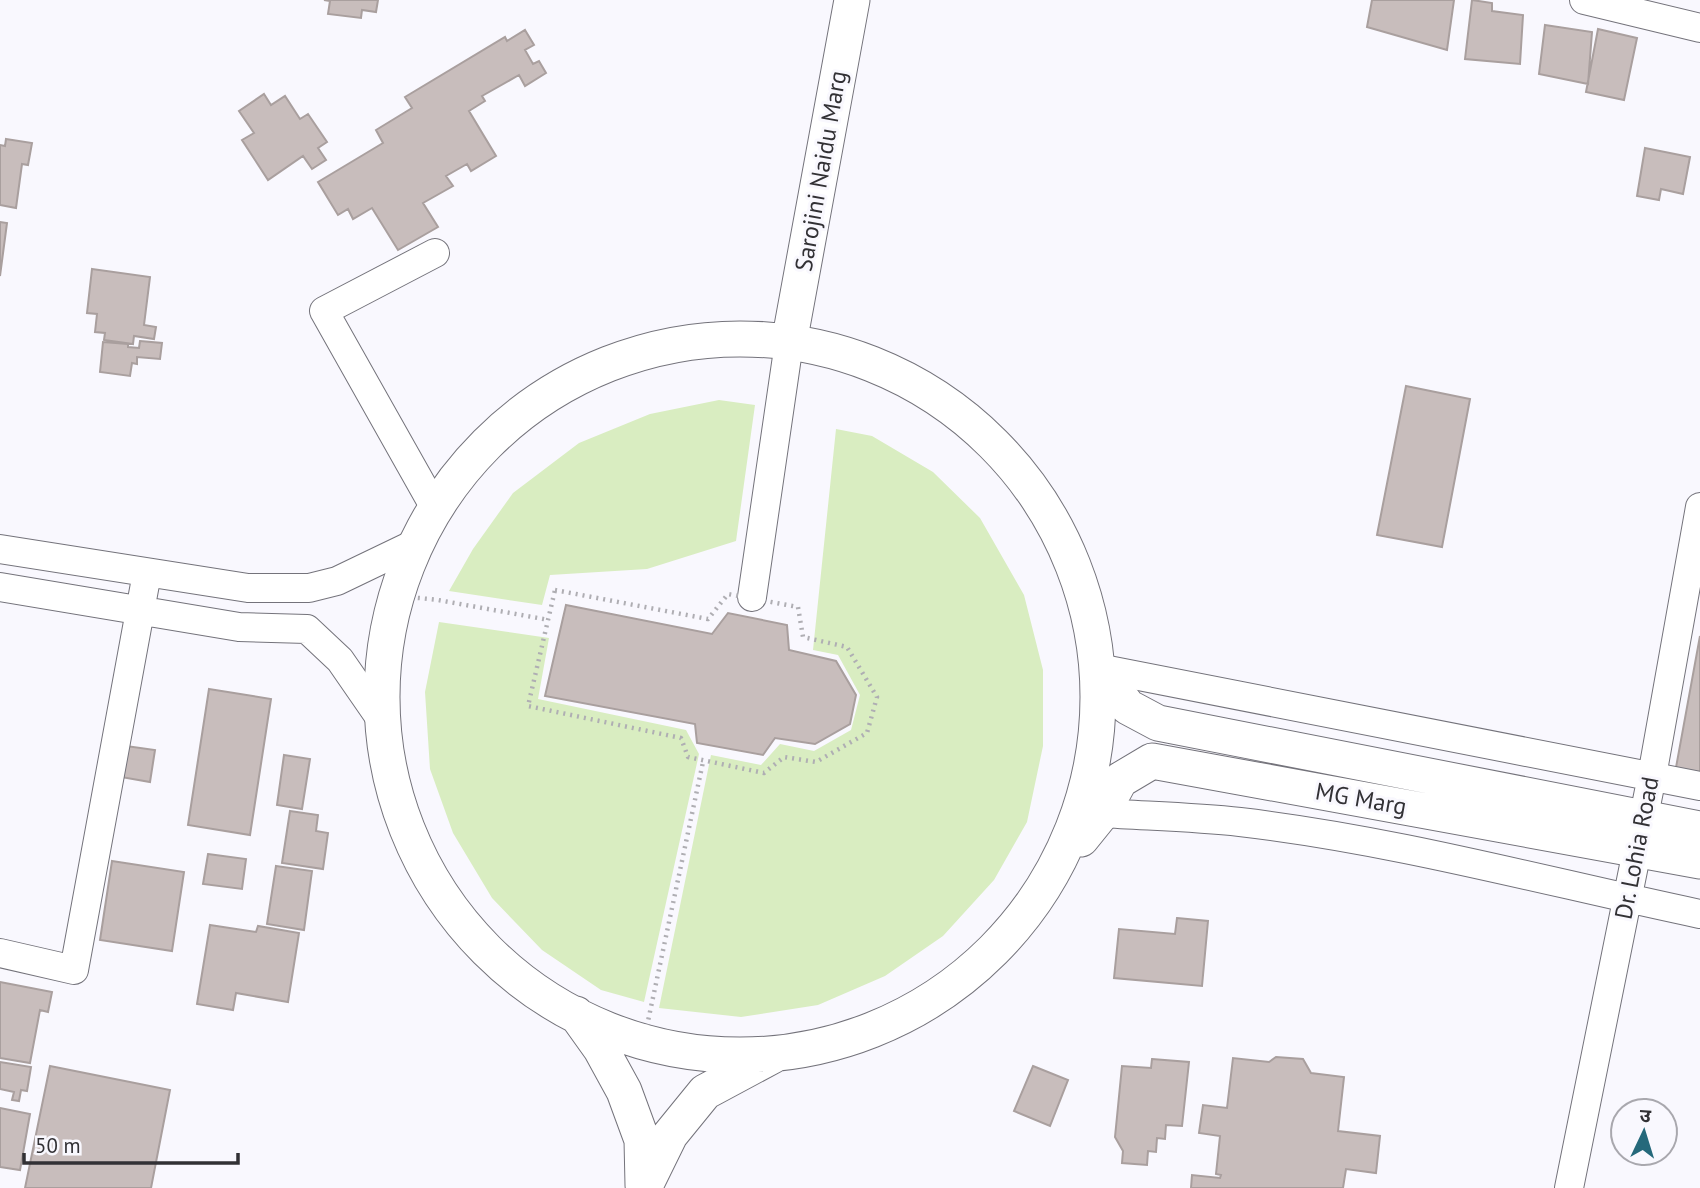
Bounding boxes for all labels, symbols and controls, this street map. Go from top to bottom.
street label: Sarojini Naidu Marg [788,68,853,274]
street label: Dr. Lohia Road [1607,774,1666,922]
street label: MG Marg [1313,775,1409,822]
north arrow [1609,1097,1679,1167]
text: उ [1639,1103,1652,1127]
scale bar [24,1122,238,1166]
text: 50 m [35,1132,81,1159]

